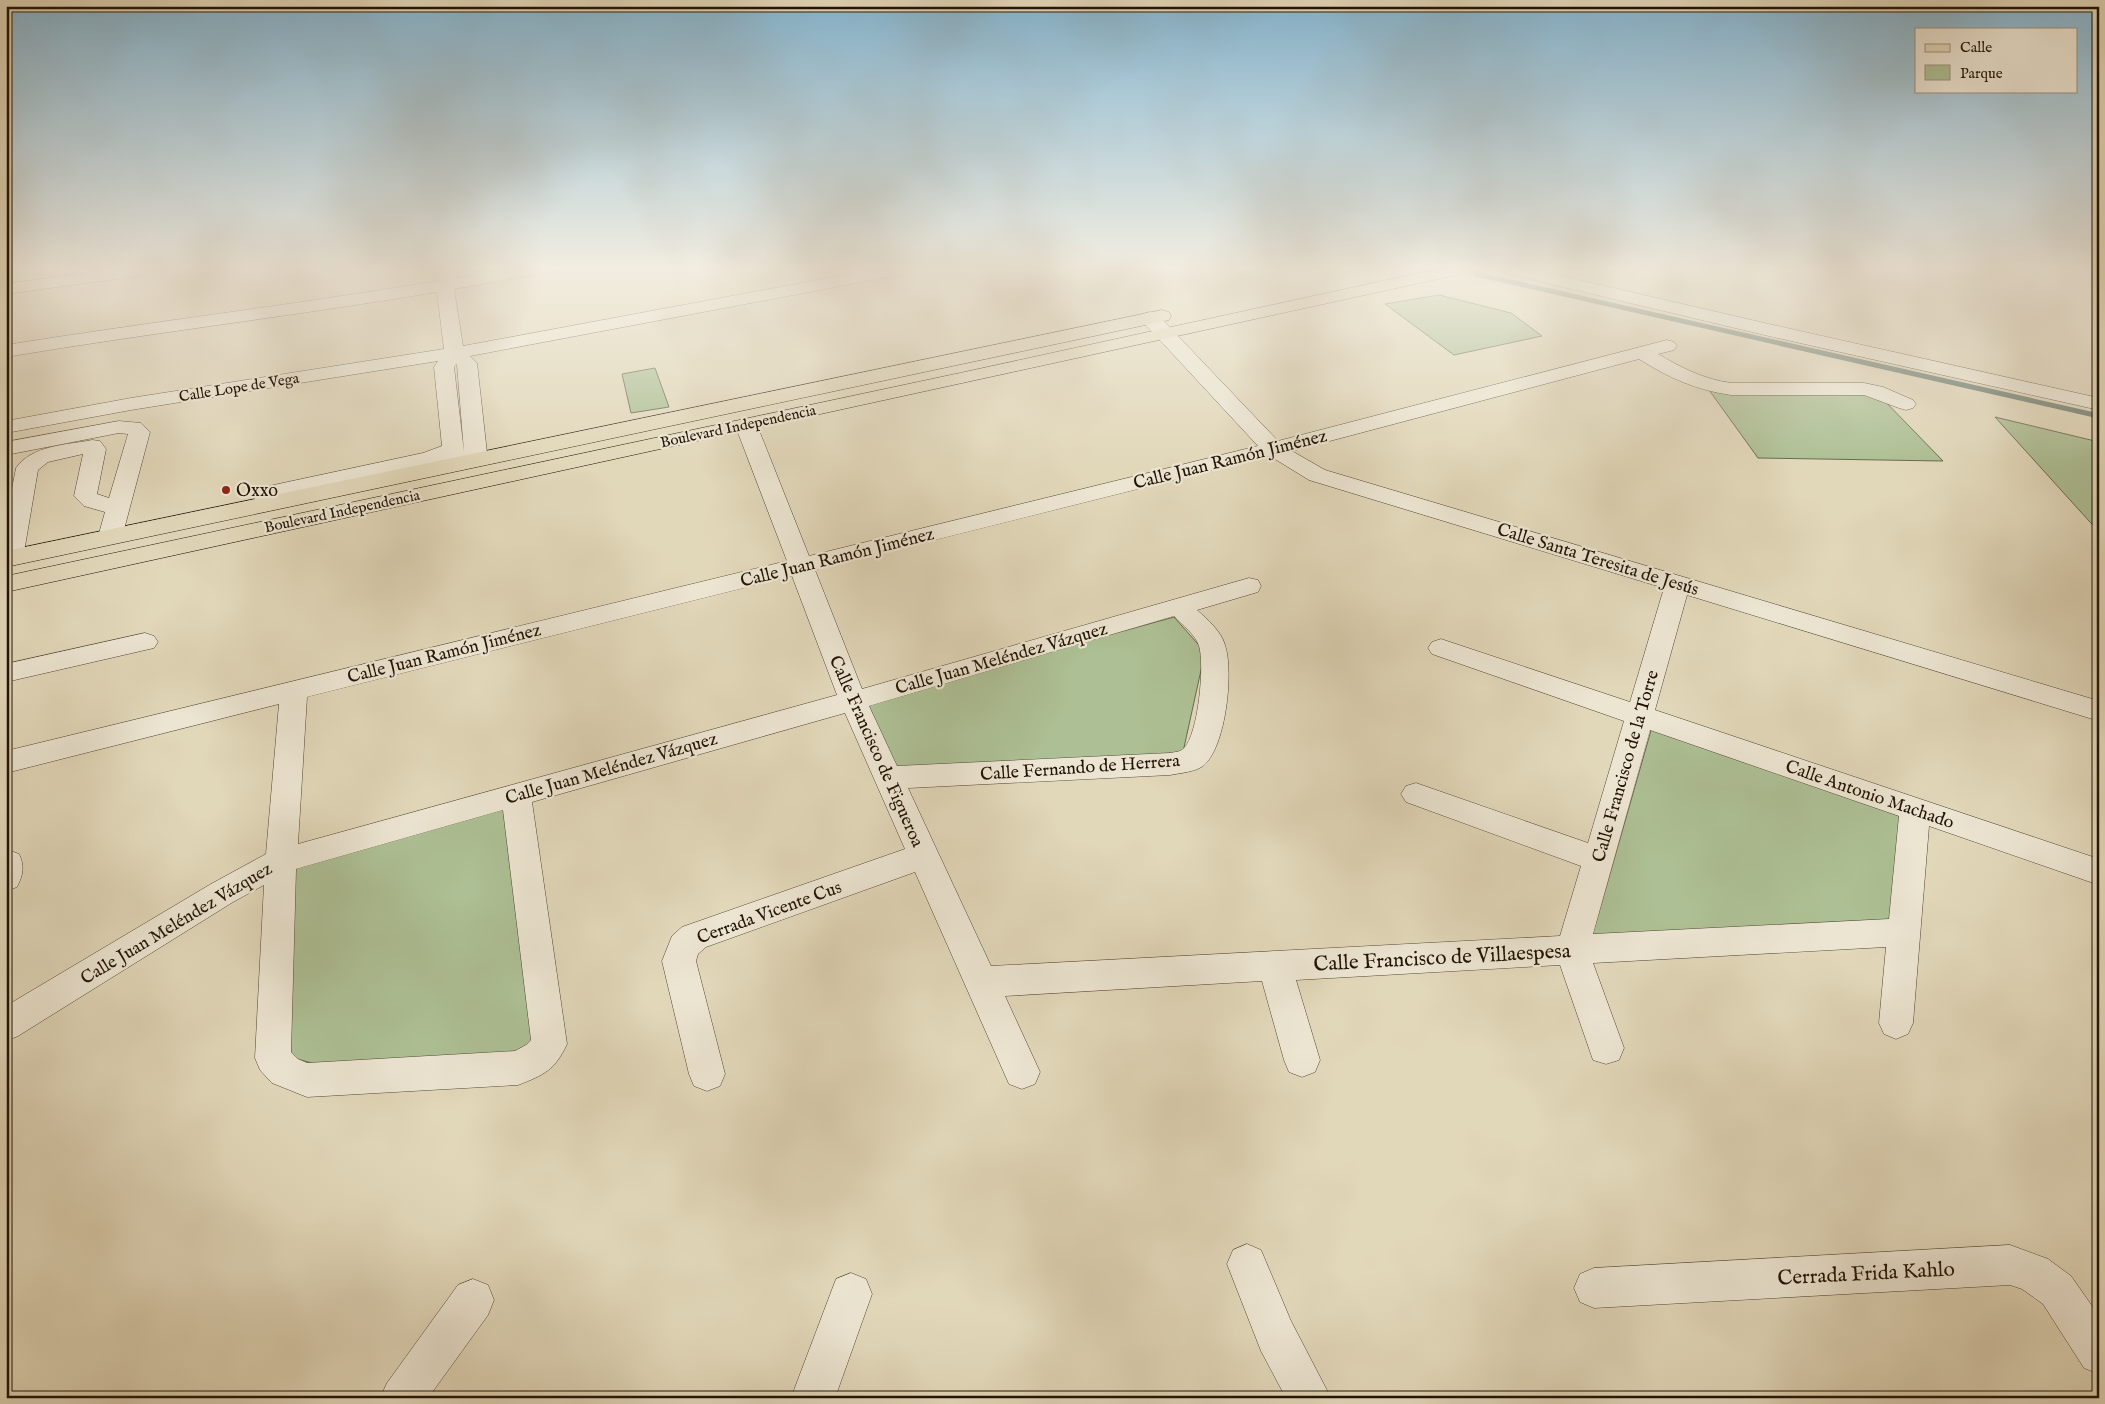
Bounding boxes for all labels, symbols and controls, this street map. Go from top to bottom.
legend [1915,28,2078,92]
text: Calle [1960,38,1992,57]
text: Parque [1960,64,2003,83]
street label: Calle Lope de Vega [178,369,301,406]
street label: Boulevard Independencia [659,401,818,452]
street label: Calle Juan Ramón Jiménez [1131,425,1330,496]
place label: Oxxo [236,480,278,503]
marker: Oxxo [220,484,232,496]
street label: Boulevard Independencia [263,486,422,537]
street label: Calle Santa Teresita de Jesús [1494,519,1701,602]
street label: Calle Juan Ramón Jiménez [738,523,937,594]
street label: Calle Juan Meléndez Vázquez [893,618,1110,701]
street label: Calle Juan Ramón Jiménez [345,619,544,690]
street label: Calle Francisco de Figueroa [823,652,928,851]
street label: Calle Francisco de la Torre [1588,668,1665,865]
street label: Calle Juan Meléndez Vázquez [503,728,720,811]
street label: Calle Fernando de Herrera [979,750,1181,787]
street label: Calle Antonio Machado [1782,756,1957,835]
street label: Calle Juan Meléndez Vázquez [77,858,277,991]
street label: Cerrada Vicente Cus [694,877,845,950]
street label: Calle Francisco de Villaespesa [1313,938,1572,979]
street label: Cerrada Frida Kahlo [1777,1256,1955,1293]

